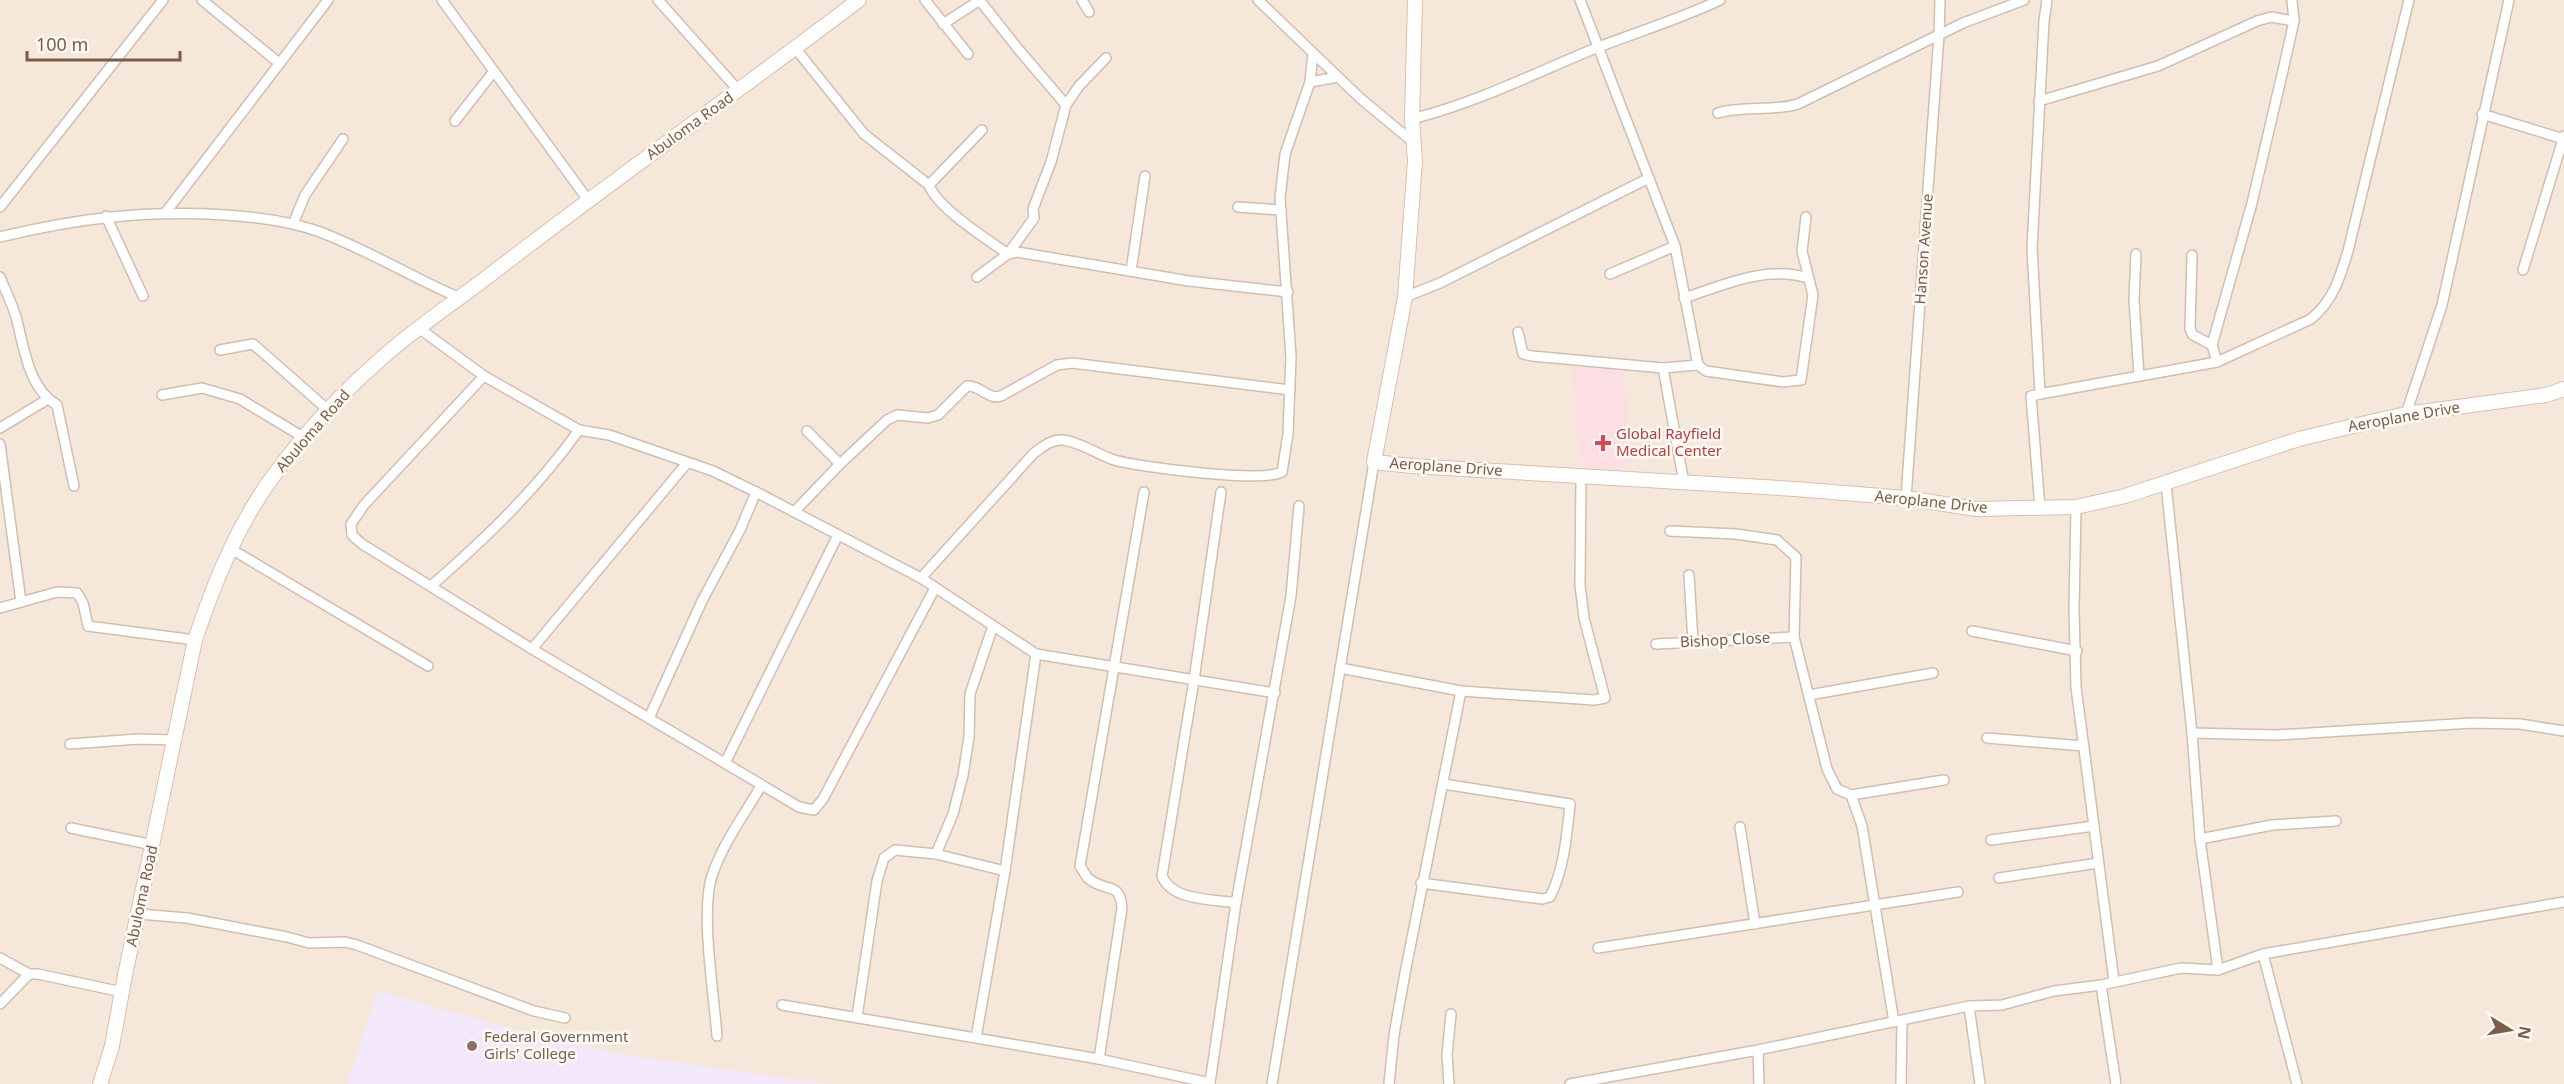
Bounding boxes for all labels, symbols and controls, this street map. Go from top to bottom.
scale bar [27,24,180,62]
text: 100 m [36,32,88,56]
street label: Abuloma Road [642,87,737,164]
street label: Hanson Avenue [1909,193,1937,305]
street label: Abuloma Road [271,385,354,476]
street label: Aeroplane Drive [2346,396,2461,436]
place label: Global Rayfield Medical Center [1616,423,1722,460]
marker: Global Rayfield Medical Center [1594,434,1612,452]
street label: Aeroplane Drive [1389,452,1503,480]
street label: Aeroplane Drive [1874,485,1988,517]
street label: Bishop Close [1679,627,1771,651]
street label: Abuloma Road [120,843,162,948]
north arrow [2480,1000,2540,1060]
text: N [2513,1024,2537,1041]
place label: Federal Government Girls' College [484,1026,629,1063]
marker: Federal Government Girls' College [465,1039,479,1053]

